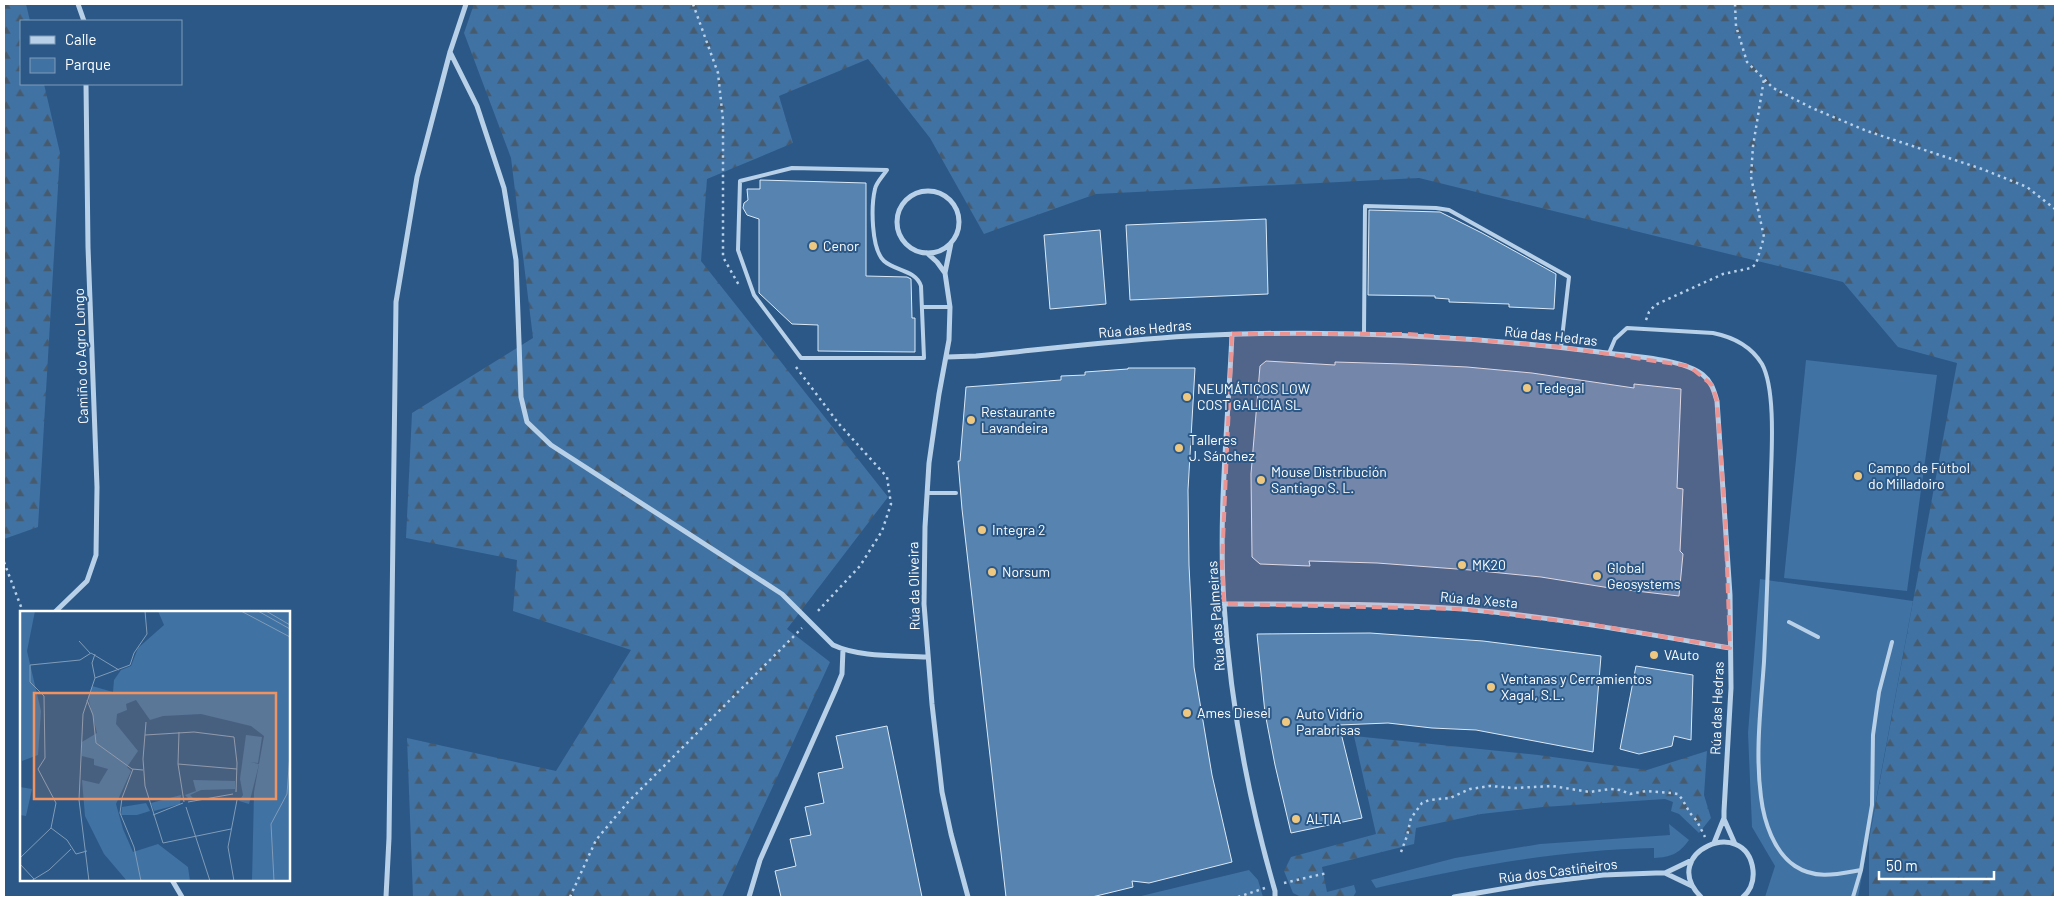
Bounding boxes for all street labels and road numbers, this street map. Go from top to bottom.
street label: Camiño do Agro Longo [70,288,91,424]
street label: Rúa das Hedras [1098,316,1193,341]
street label: Rúa das Hedras [1504,322,1599,349]
street label: Rúa da Oliveira [904,541,923,631]
street label: Rúa das Palmeiras [1203,560,1228,672]
street label: Rúa da Xesta [1439,588,1519,611]
street label: Rúa das Hedras [1706,661,1727,755]
street label: Rúa dos Castiñeiros [1497,855,1619,886]

